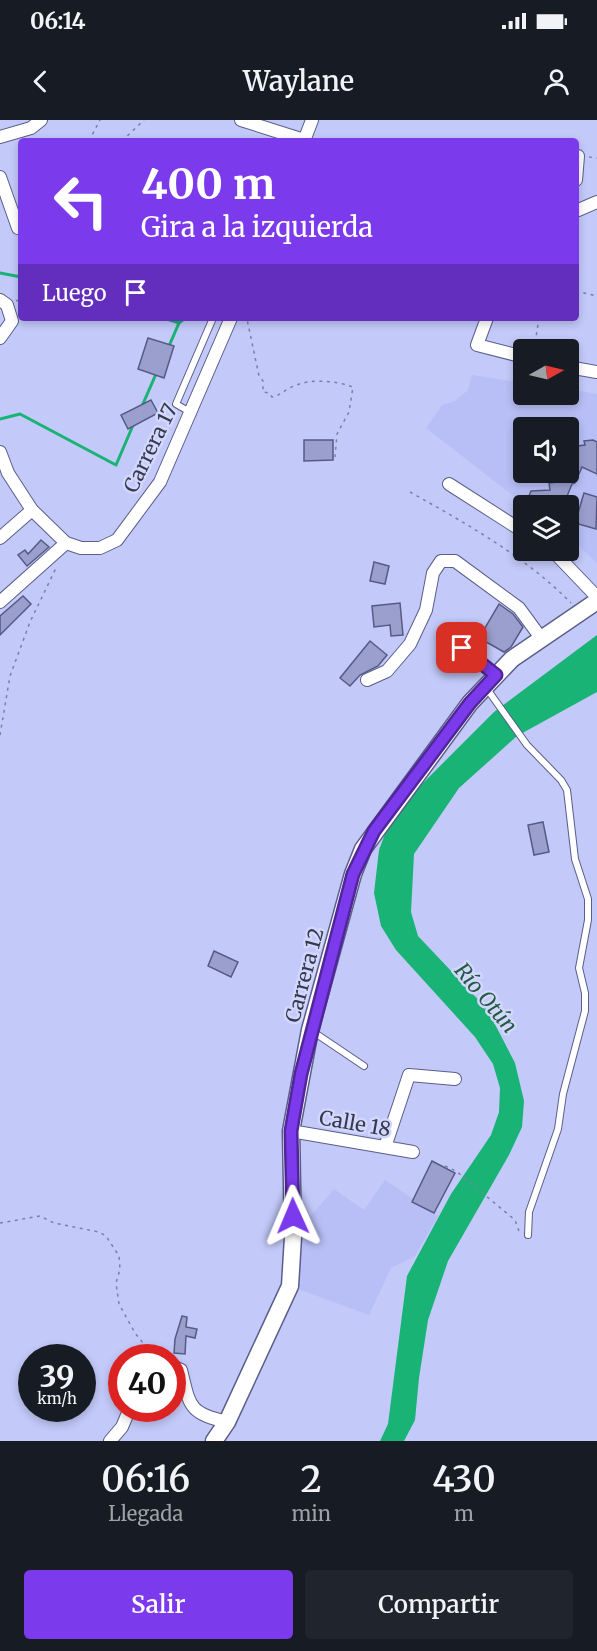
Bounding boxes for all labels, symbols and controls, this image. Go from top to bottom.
text: 06:14 [30,7,85,35]
text: Waylane [243,64,354,98]
icon: back [24,65,57,98]
icon: person [540,65,573,98]
text: 400 m [141,158,275,210]
icon: left [42,162,120,240]
text: Gira a la izquierda [141,210,373,244]
icon: arrive [119,276,152,309]
text: Luego [42,279,107,307]
north arrow [513,339,579,405]
map controls [513,339,579,561]
street label: Carrera 17 [118,400,182,496]
button: sound [513,417,579,483]
button: layers [513,495,579,561]
pin [436,622,487,673]
icon: arrive [445,631,478,664]
street label: Carrera 12 [279,925,329,1025]
water label: Río Otún [449,957,523,1039]
street label: Calle 18 [317,1104,393,1142]
position arrow [261,1184,325,1248]
speed limit sign: 40 [108,1344,186,1422]
text: 39 [40,1357,74,1395]
text: km/h [37,1389,77,1408]
text: 06:16 [101,1457,190,1502]
text: 2 [301,1457,322,1502]
text: 430 [432,1457,496,1502]
text: Llegada [108,1501,183,1526]
text: min [291,1501,331,1526]
text: m [454,1501,474,1526]
button: Salir [24,1570,293,1639]
button: Compartir [305,1570,573,1639]

